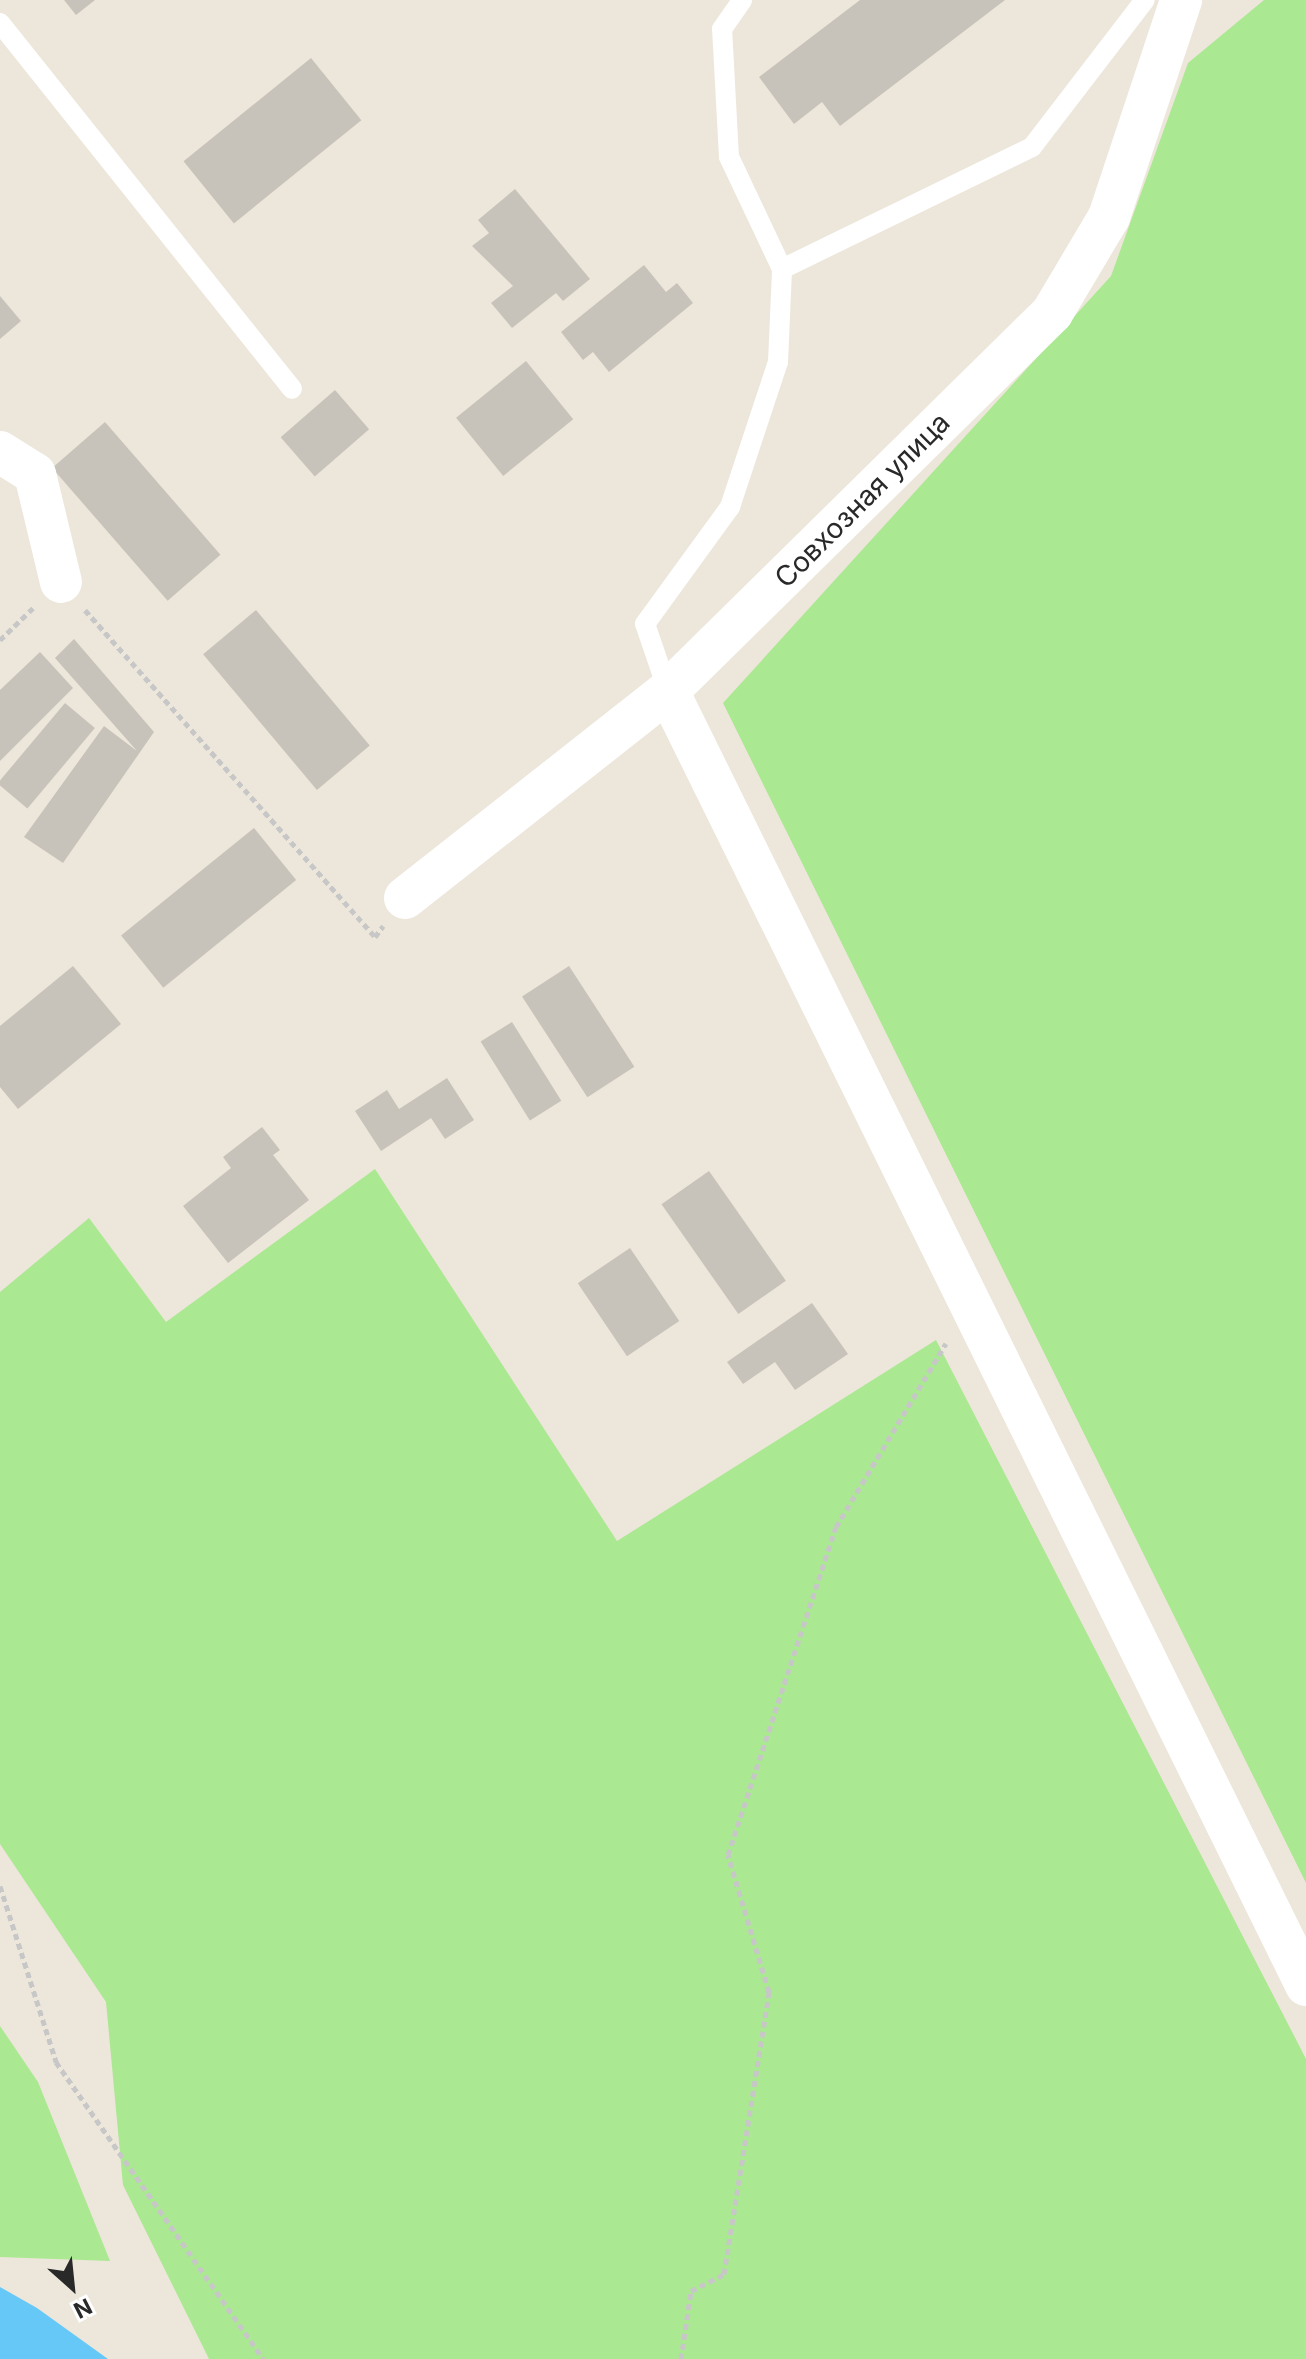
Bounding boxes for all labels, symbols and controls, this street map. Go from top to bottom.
street label: Совхозная улица [768,406,956,594]
north arrow [32,2247,112,2327]
text: N [70,2293,96,2324]

